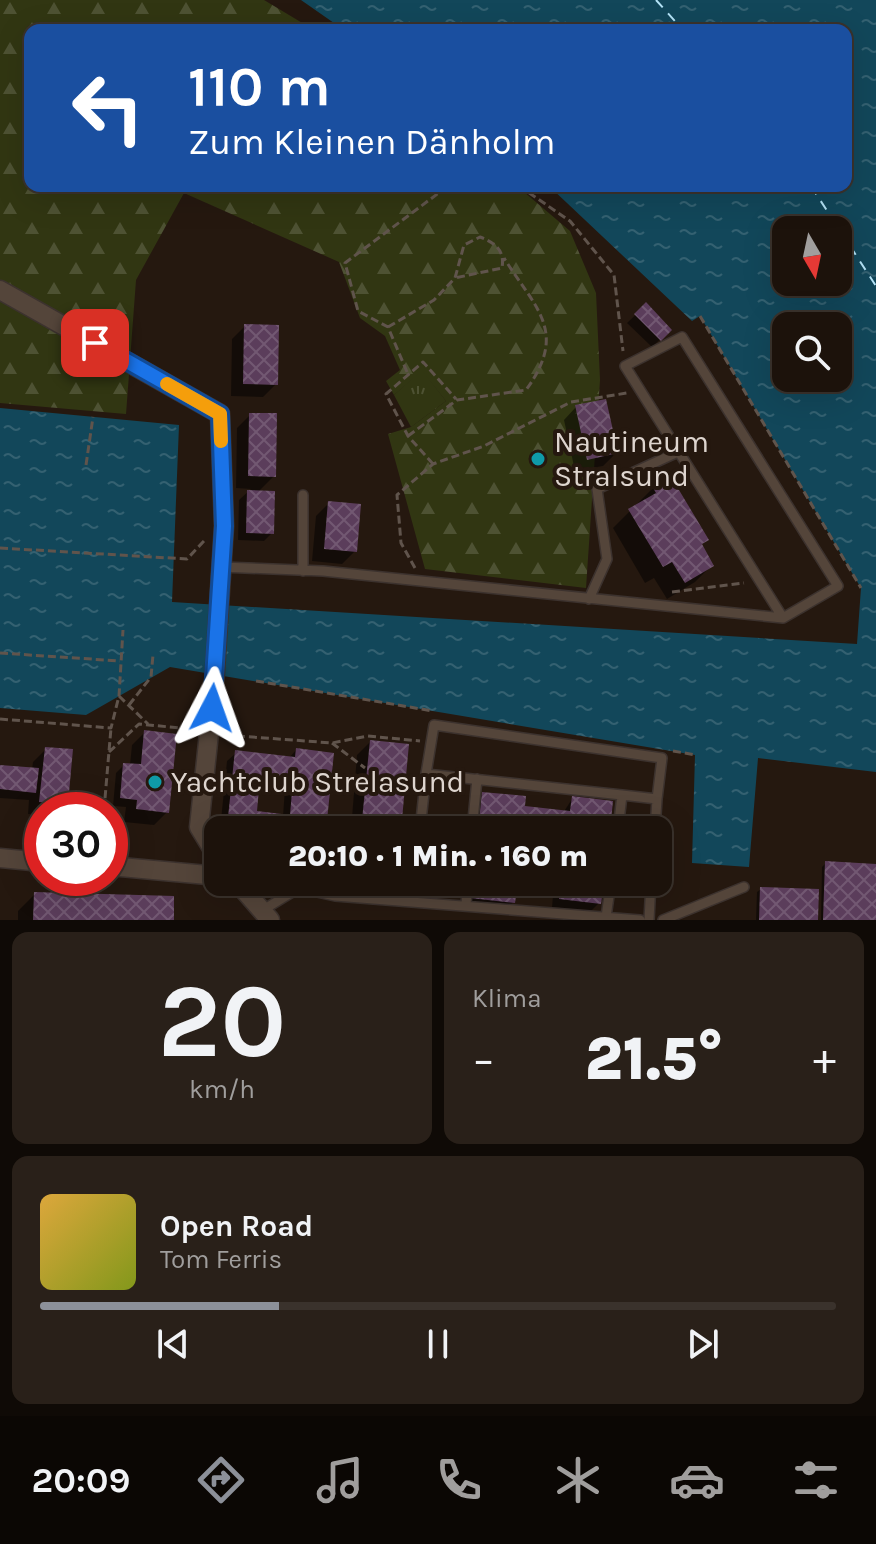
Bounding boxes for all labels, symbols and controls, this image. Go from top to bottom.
text: 110 m [188,54,331,119]
icon: left [56,56,160,160]
text: Zum Kleinen Dänholm [188,121,555,163]
north arrow [772,216,852,296]
map controls [772,216,852,392]
pin [61,309,129,377]
button: search [772,312,852,392]
icon: arrive [73,321,117,365]
place label: Nautineum Stralsund [554,424,709,494]
marker: Nautineum Stralsund [529,450,547,468]
position arrow [170,666,254,750]
place label: Yachtclub Strelasund [171,764,464,800]
marker: Yachtclub Strelasund [146,773,164,791]
speed limit sign: 30 [24,792,128,896]
text: 20:10 · 1 Min. · 160 m [288,838,588,874]
text: 20 [158,961,286,1082]
text: Klima [472,983,541,1014]
text: 21.5° [585,1024,723,1094]
text: − [472,1034,495,1085]
text: + [813,1034,836,1085]
text: km/h [189,1074,255,1105]
text: Open Road [160,1208,313,1244]
text: Tom Ferris [160,1244,282,1275]
icon: previous [151,1322,195,1366]
icon: pause [416,1322,460,1366]
icon: next [681,1322,725,1366]
icon: directions [193,1452,249,1508]
icon: music [312,1452,368,1508]
icon: phone [431,1452,487,1508]
icon: climate [550,1452,606,1508]
icon: car [669,1452,725,1508]
icon: filters [788,1452,844,1508]
text: 20:09 [32,1459,130,1501]

